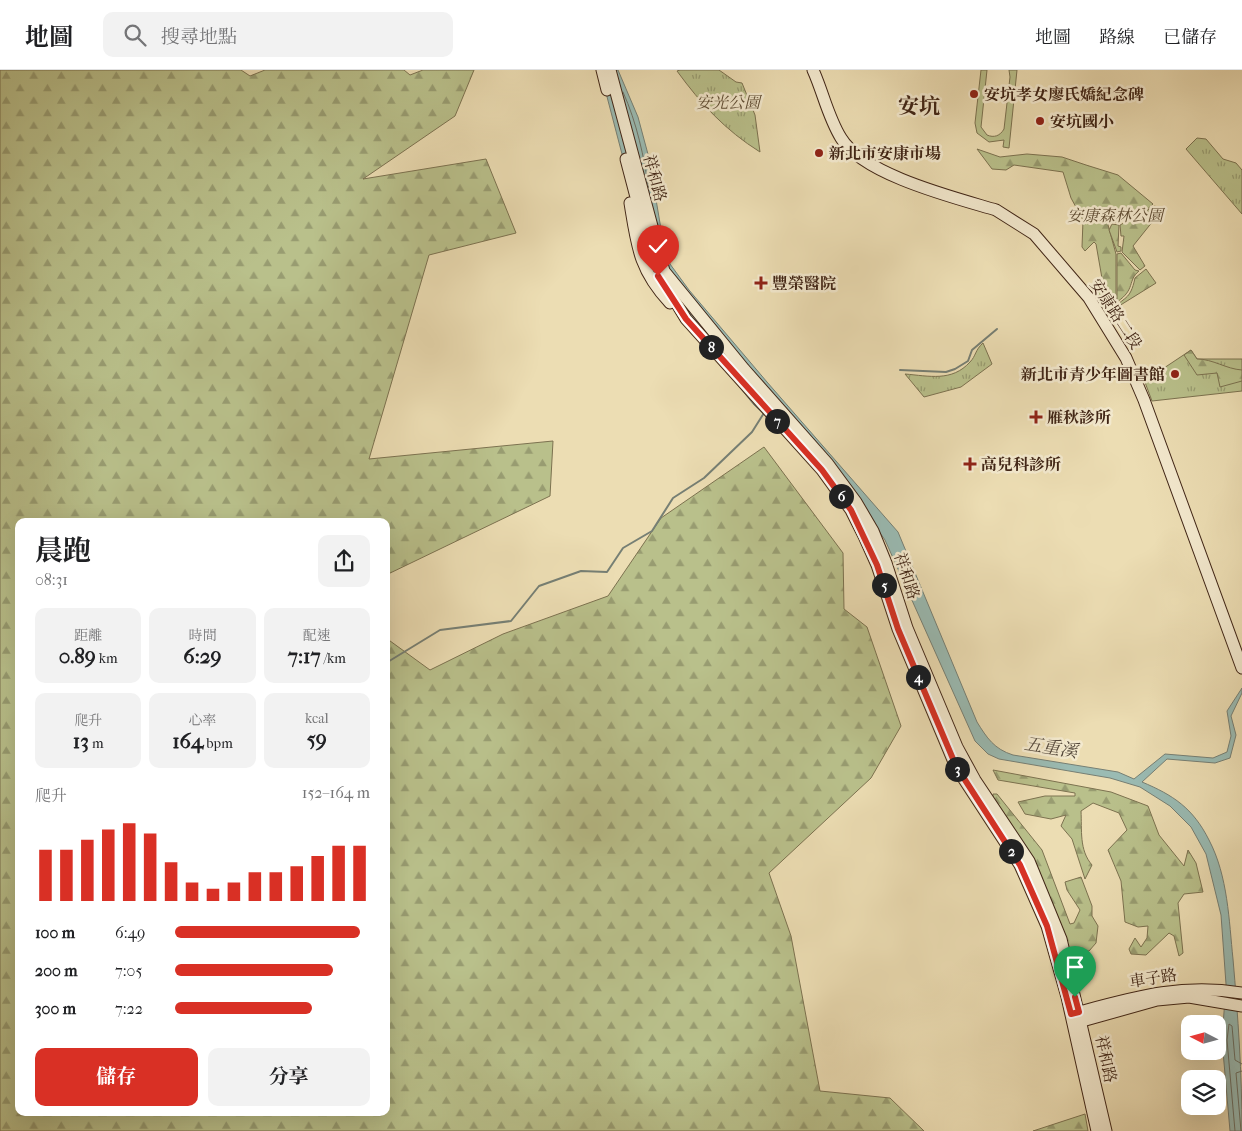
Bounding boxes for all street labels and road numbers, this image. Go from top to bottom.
street label: 祥和路 [640,152,670,204]
street label: 安康路二段 [1086,275,1146,353]
street label: 祥和路 [891,550,923,602]
street label: 車子路 [1128,965,1178,991]
street label: 祥和路 [1092,1034,1120,1084]

